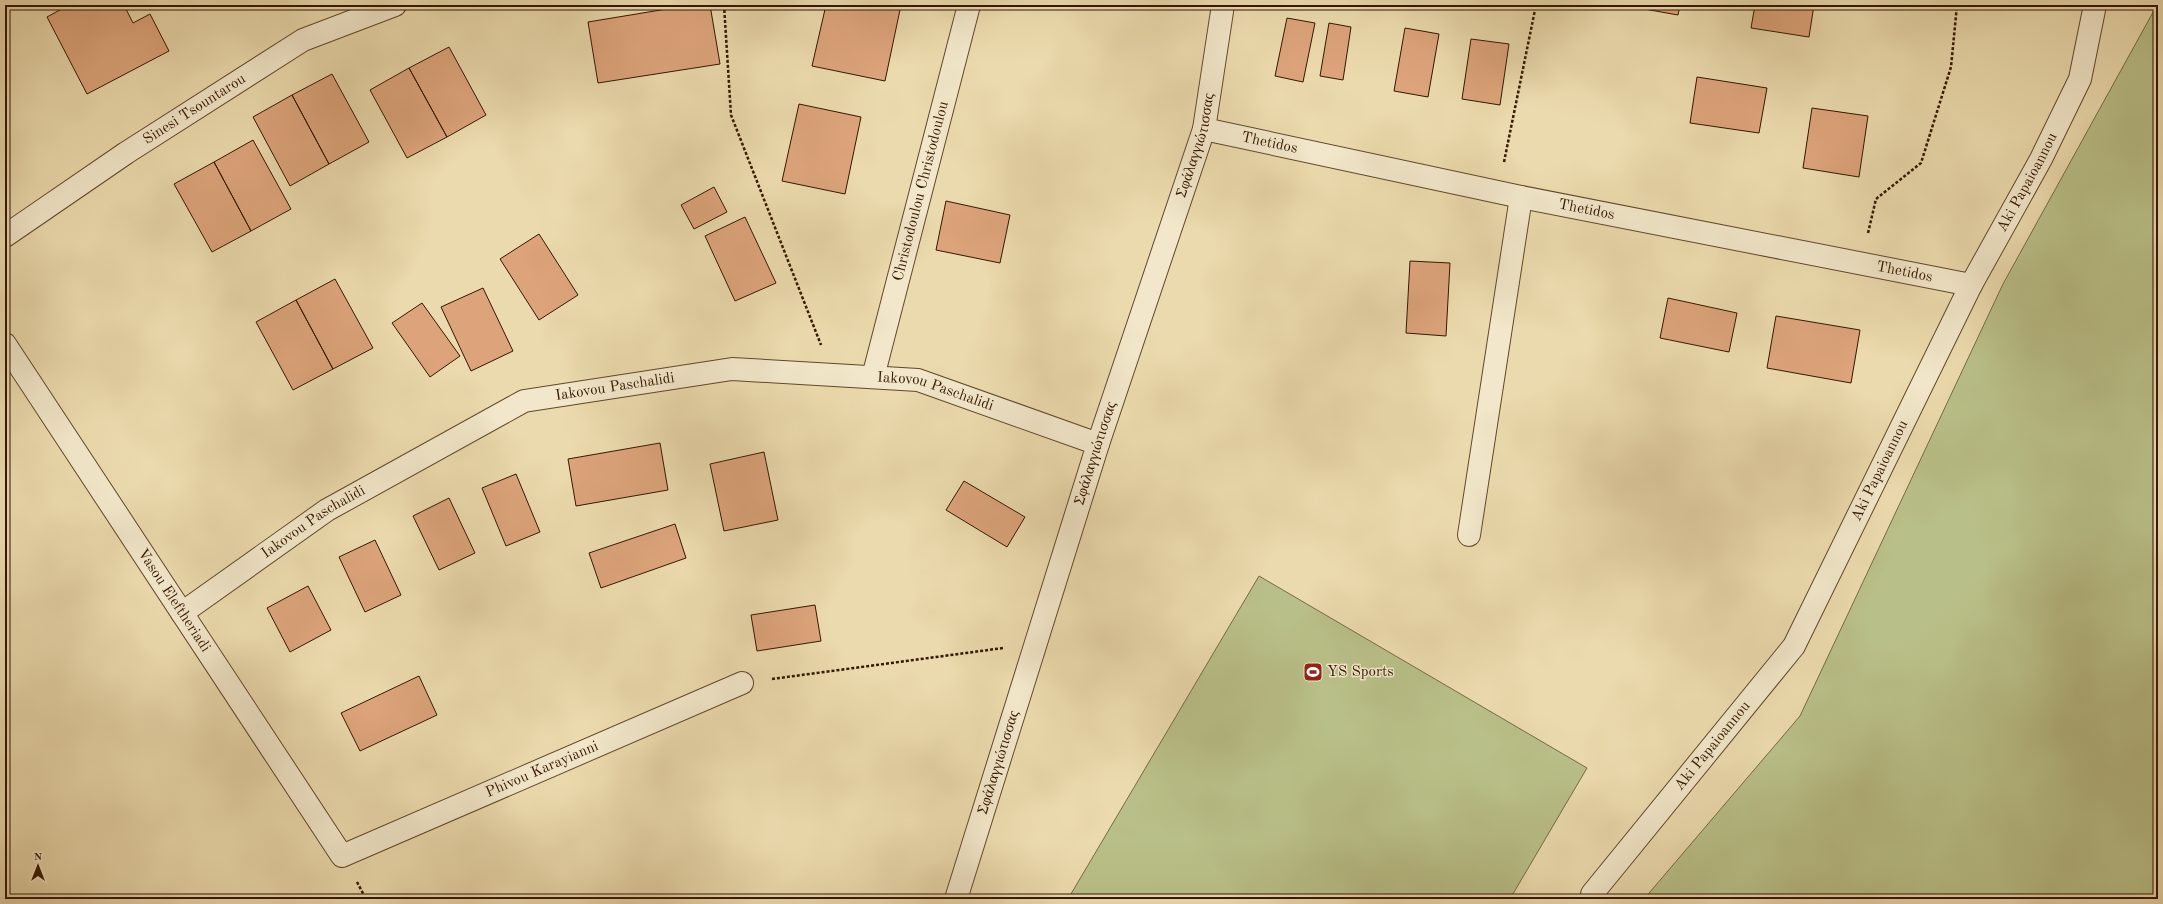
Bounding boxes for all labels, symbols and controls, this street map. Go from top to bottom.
street label: Sinesi Tsountarou [141,71,248,147]
street label: Σφάλαγγιώτισσας [1174,92,1217,199]
street label: Christodoulou Christodoulou [891,100,951,283]
street label: Thetidos [1240,130,1299,156]
street label: Aki Papaioannou [1995,130,2060,235]
street label: Thetidos [1557,197,1616,223]
street label: Thetidos [1875,259,1934,285]
street label: Iakovou Paschalidi [554,370,676,404]
street label: Iakovou Paschalidi [877,370,995,414]
street label: Σφάλαγγιώτισσας [1072,400,1119,507]
street label: Aki Papaioannou [1849,418,1911,524]
street label: Iakovou Paschalidi [259,483,368,561]
street label: Vasou Eleftheriadi [134,546,213,655]
sports icon: YS Sports [1302,661,1324,683]
place label: YS Sports [1327,665,1394,680]
street label: Aki Papaioannou [1672,698,1753,793]
street label: Σφάλαγγιώτισσας [975,709,1022,816]
street label: Phivou Karayianni [484,739,601,800]
north arrow [18,846,58,886]
text: N [34,852,43,863]

